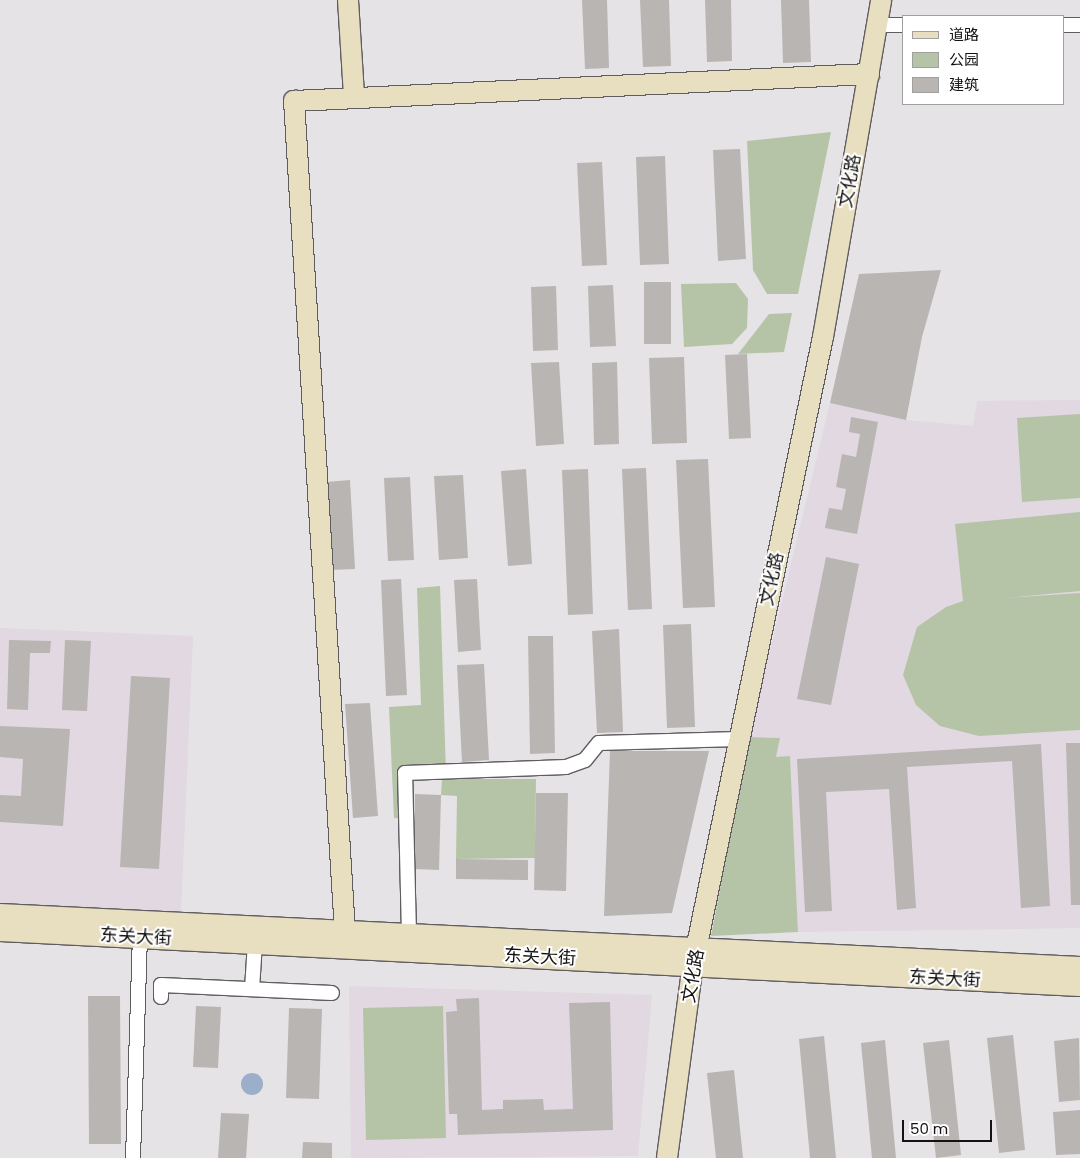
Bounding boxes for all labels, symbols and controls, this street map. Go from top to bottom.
legend [902,15,1065,105]
text: 道路 [949,24,979,45]
text: 公园 [949,49,979,70]
text: 建筑 [949,74,979,95]
street label: 文化路 [835,153,865,209]
street label: 文化路 [756,550,788,608]
street label: 东关大街 [99,924,173,950]
street label: 东关大街 [503,944,577,970]
street label: 文化路 [678,948,708,1004]
street label: 东关大街 [908,966,982,992]
scale bar [905,1110,995,1142]
text: 50 m [910,1118,948,1139]

